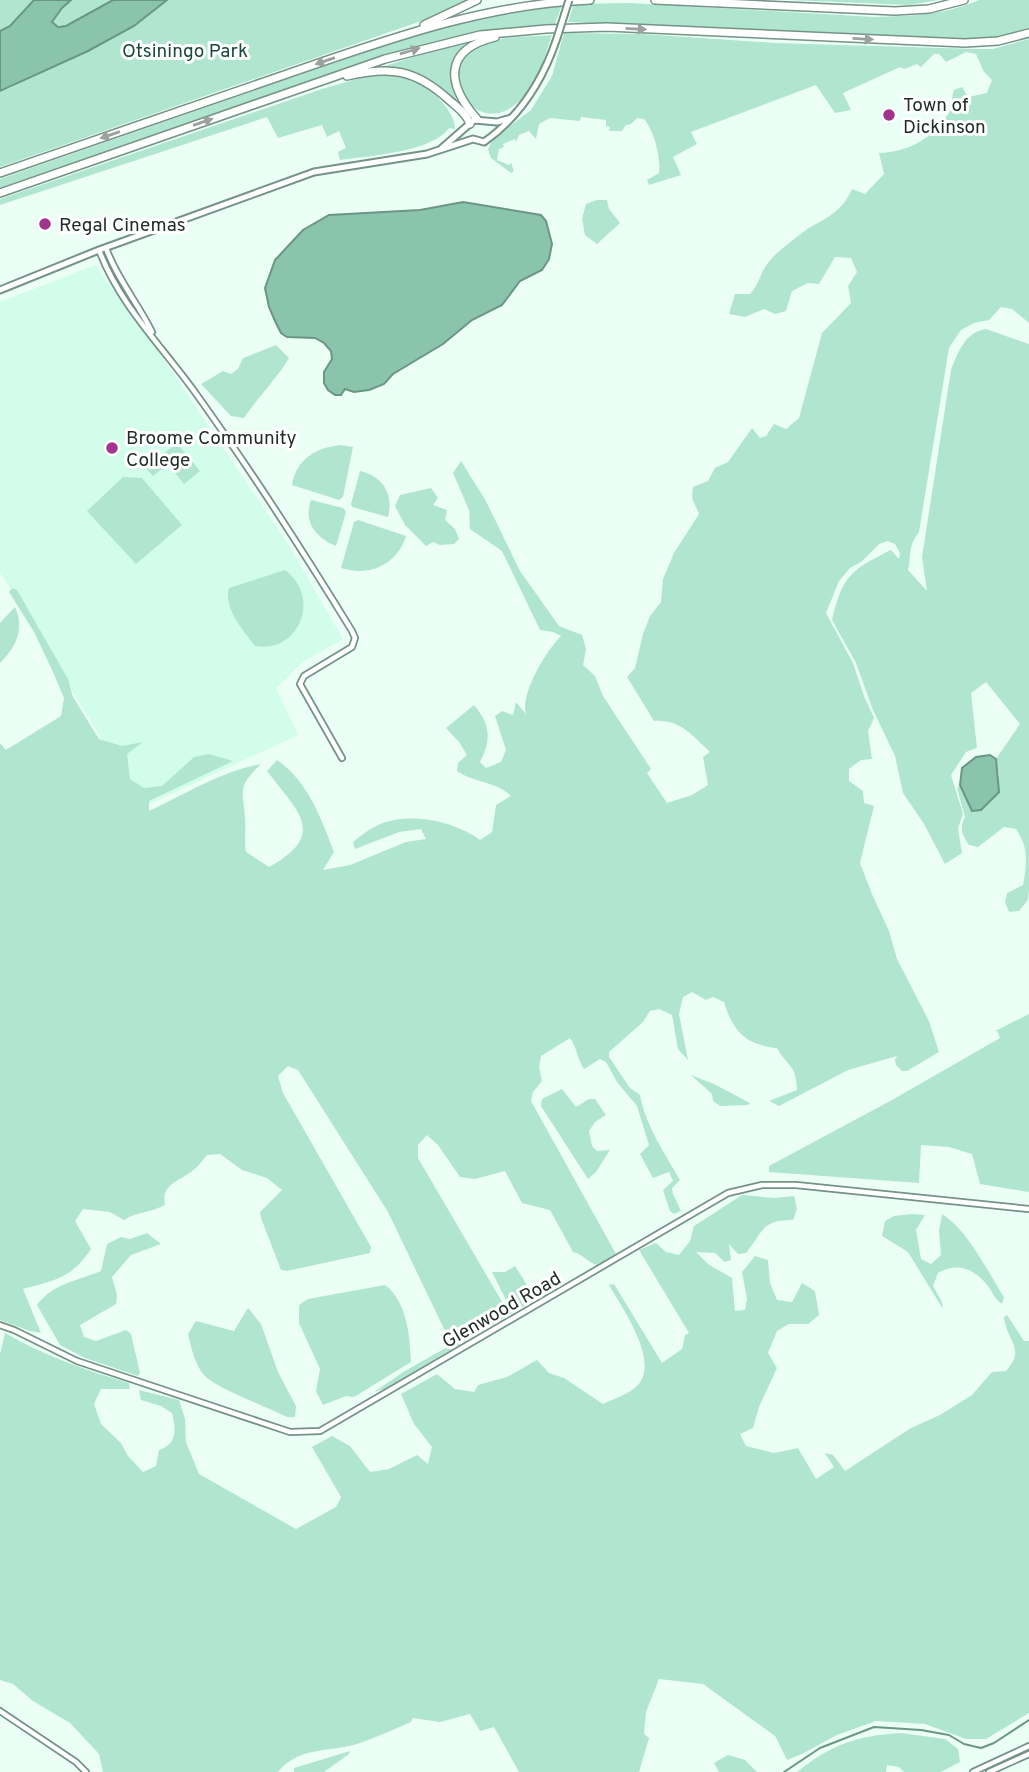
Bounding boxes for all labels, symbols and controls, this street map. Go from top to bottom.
one-way arrow [625,23,647,34]
one-way arrow [852,33,874,44]
park label: Otsiningo Park [122,40,248,64]
one-way arrow [400,46,421,56]
one-way arrow [314,56,335,67]
place label: Town of Dickinson [903,94,986,140]
marker: Town of Dickinson [881,107,897,123]
one-way arrow [193,116,214,127]
one-way arrow [99,130,120,141]
place label: Regal Cinemas [59,214,186,238]
marker: Regal Cinemas [37,216,53,232]
place label: Broome Community College [126,427,296,473]
marker: Broome Community College [104,440,120,456]
street label: Glenwood Road [438,1267,566,1354]

